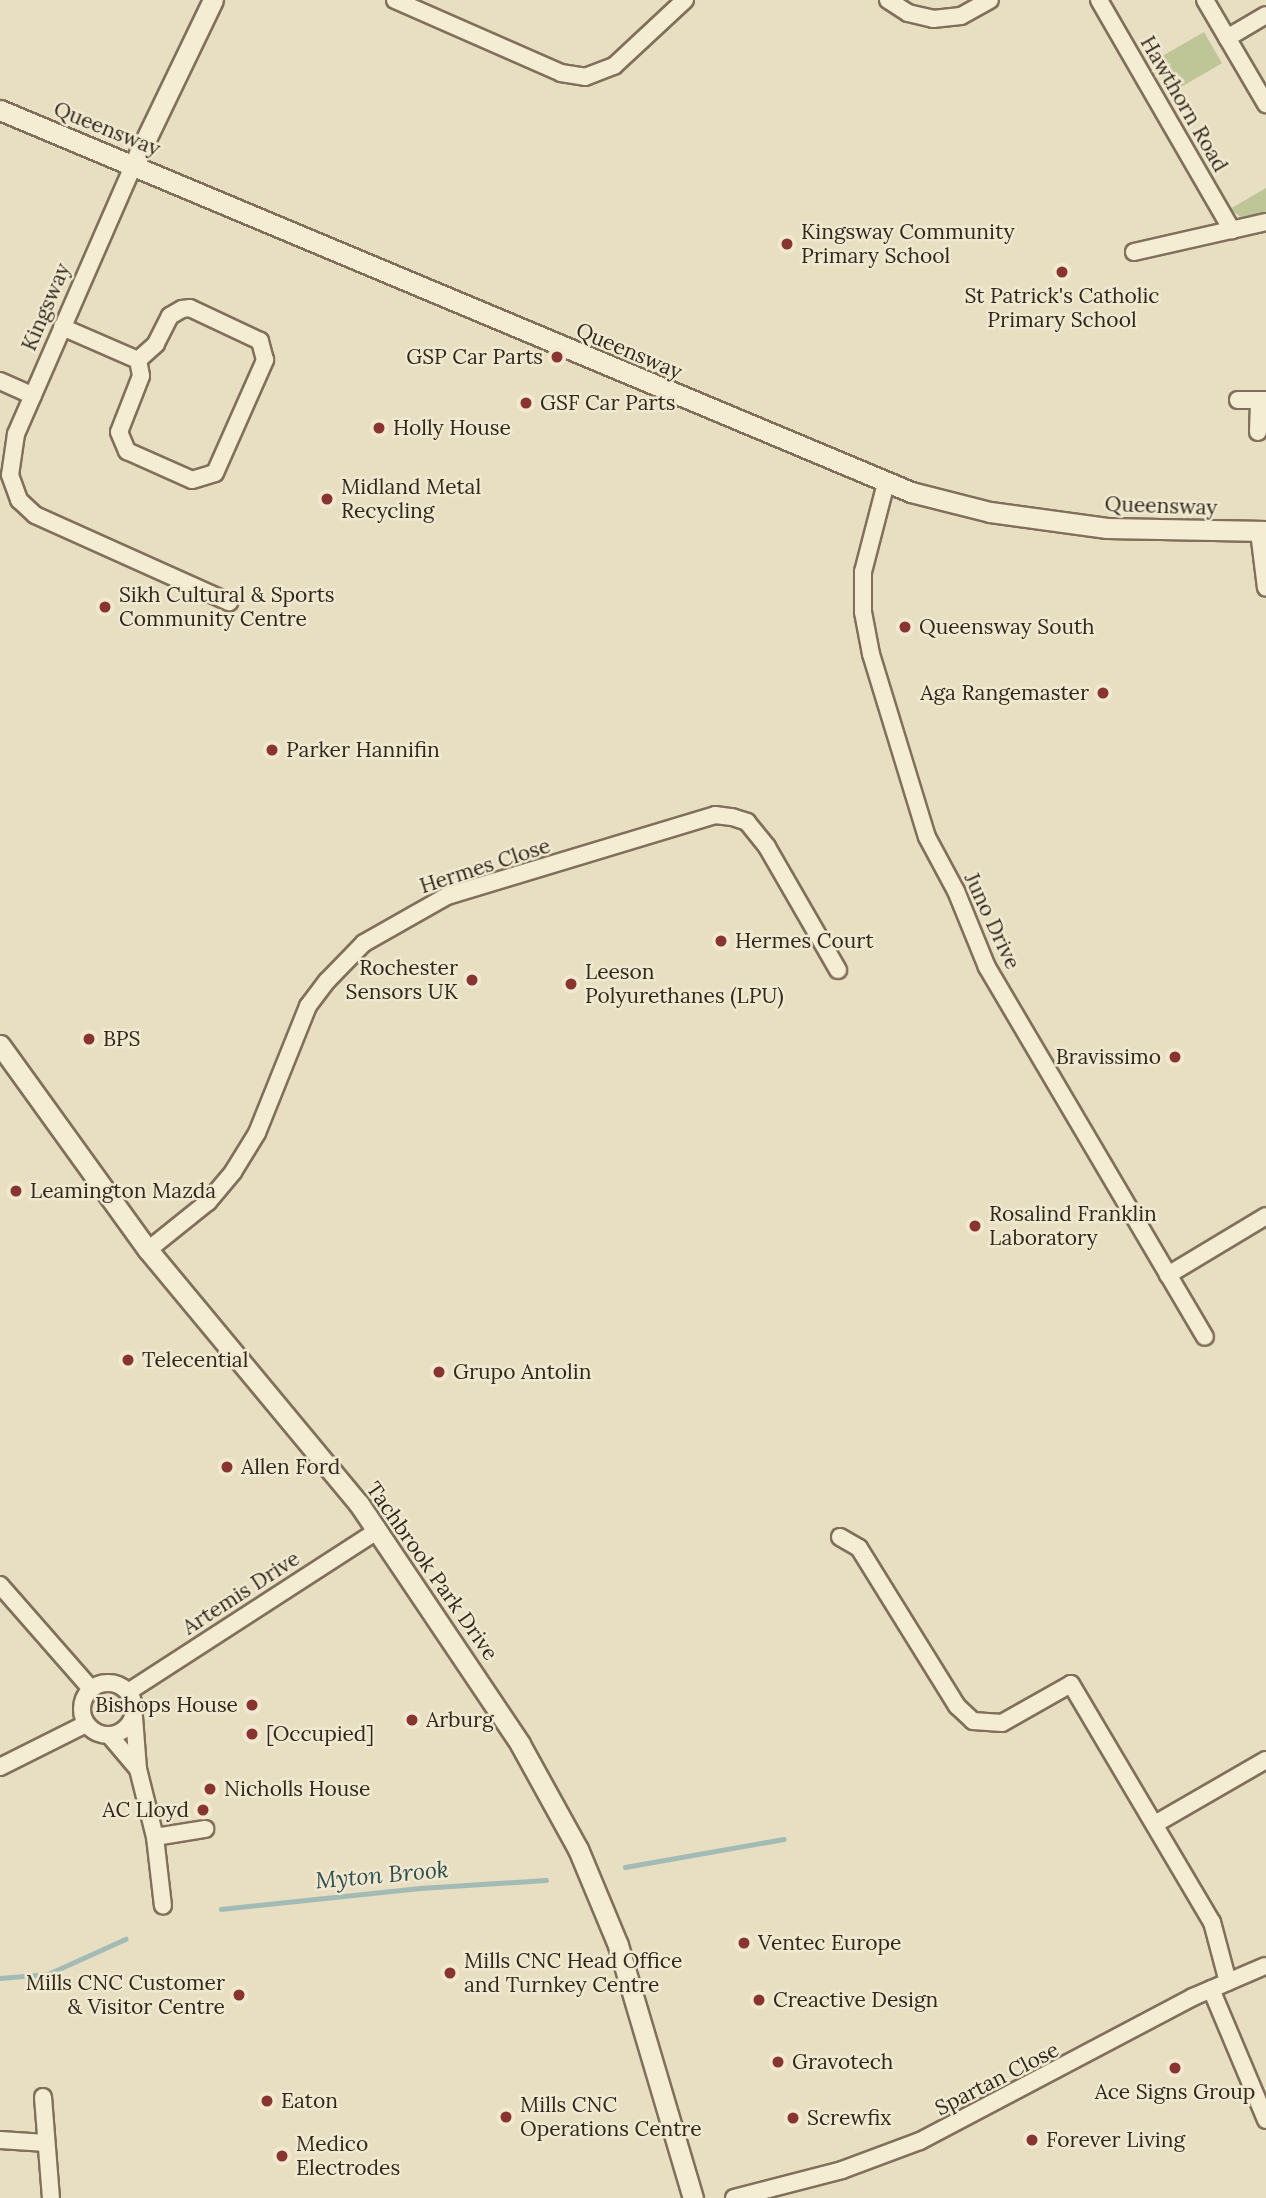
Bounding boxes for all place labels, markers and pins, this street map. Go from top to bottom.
place label: Kingsway Community Primary School [801,219,1014,269]
marker: Kingsway Community Primary School [779,236,795,252]
marker: St Patrick's Catholic Primary School [1054,264,1070,280]
place label: St Patrick's Catholic Primary School [964,283,1160,333]
place label: GSP Car Parts [406,344,543,370]
marker: GSP Car Parts [549,349,565,365]
place label: GSF Car Parts [540,390,676,416]
marker: GSF Car Parts [518,395,534,411]
place label: Holly House [393,415,511,441]
marker: Holly House [371,420,387,436]
place label: Midland Metal Recycling [341,474,481,524]
marker: Midland Metal Recycling [319,491,335,507]
place label: Sikh Cultural & Sports Community Centre [119,582,334,632]
marker: Sikh Cultural & Sports Community Centre [97,599,113,615]
place label: Queensway South [919,614,1095,640]
marker: Queensway South [897,619,913,635]
place label: Aga Rangemaster [920,680,1089,706]
marker: Aga Rangemaster [1095,685,1111,701]
place label: Parker Hannifin [286,737,440,763]
marker: Parker Hannifin [264,742,280,758]
place label: Hermes Court [735,928,874,954]
marker: Hermes Court [713,933,729,949]
place label: Rochester Sensors UK [345,955,458,1005]
place label: Leeson Polyurethanes (LPU) [585,959,784,1009]
marker: Rochester Sensors UK [464,972,480,988]
marker: Leeson Polyurethanes (LPU) [563,976,579,992]
place label: BPS [103,1026,141,1052]
marker: BPS [81,1031,97,1047]
place label: Bravissimo [1056,1044,1161,1070]
marker: Bravissimo [1167,1049,1183,1065]
place label: Leamington Mazda [30,1178,216,1204]
marker: Leamington Mazda [8,1183,24,1199]
place label: Rosalind Franklin Laboratory [989,1201,1157,1251]
marker: Rosalind Franklin Laboratory [967,1218,983,1234]
place label: Telecential [142,1347,248,1373]
marker: Telecential [120,1352,136,1368]
place label: Grupo Antolin [453,1359,591,1385]
marker: Grupo Antolin [431,1364,447,1380]
place label: Allen Ford [241,1454,340,1480]
marker: Allen Ford [219,1459,235,1475]
place label: Bishops House [95,1692,238,1718]
marker: Bishops House [244,1697,260,1713]
place label: Arburg [426,1707,494,1733]
marker: Arburg [404,1712,420,1728]
place label: [Occupied] [266,1721,374,1747]
marker: [Occupied] [244,1726,260,1742]
place label: Nicholls House [224,1776,370,1802]
marker: Nicholls House [202,1781,218,1797]
place label: AC Lloyd [102,1797,189,1823]
marker: AC Lloyd [195,1802,211,1818]
place label: Ventec Europe [758,1930,901,1956]
marker: Ventec Europe [736,1935,752,1951]
place label: Mills CNC Head Office and Turnkey Centre [464,1948,682,1998]
marker: Mills CNC Head Office and Turnkey Centre [442,1965,458,1981]
place label: Mills CNC Customer & Visitor Centre [26,1970,225,2020]
marker: Mills CNC Customer & Visitor Centre [231,1987,247,2003]
place label: Creactive Design [773,1987,938,2013]
marker: Creactive Design [751,1992,767,2008]
place label: Gravotech [792,2049,893,2075]
marker: Gravotech [770,2054,786,2070]
marker: Ace Signs Group [1167,2060,1183,2076]
place label: Ace Signs Group [1095,2079,1255,2105]
place label: Eaton [281,2088,338,2114]
place label: Mills CNC Operations Centre [520,2092,702,2142]
marker: Eaton [259,2093,275,2109]
place label: Screwfix [807,2105,891,2131]
marker: Mills CNC Operations Centre [498,2109,514,2125]
marker: Screwfix [785,2110,801,2126]
place label: Forever Living [1046,2127,1185,2153]
place label: Medico Electrodes [296,2131,400,2181]
marker: Forever Living [1024,2132,1040,2148]
marker: Medico Electrodes [274,2148,290,2164]

